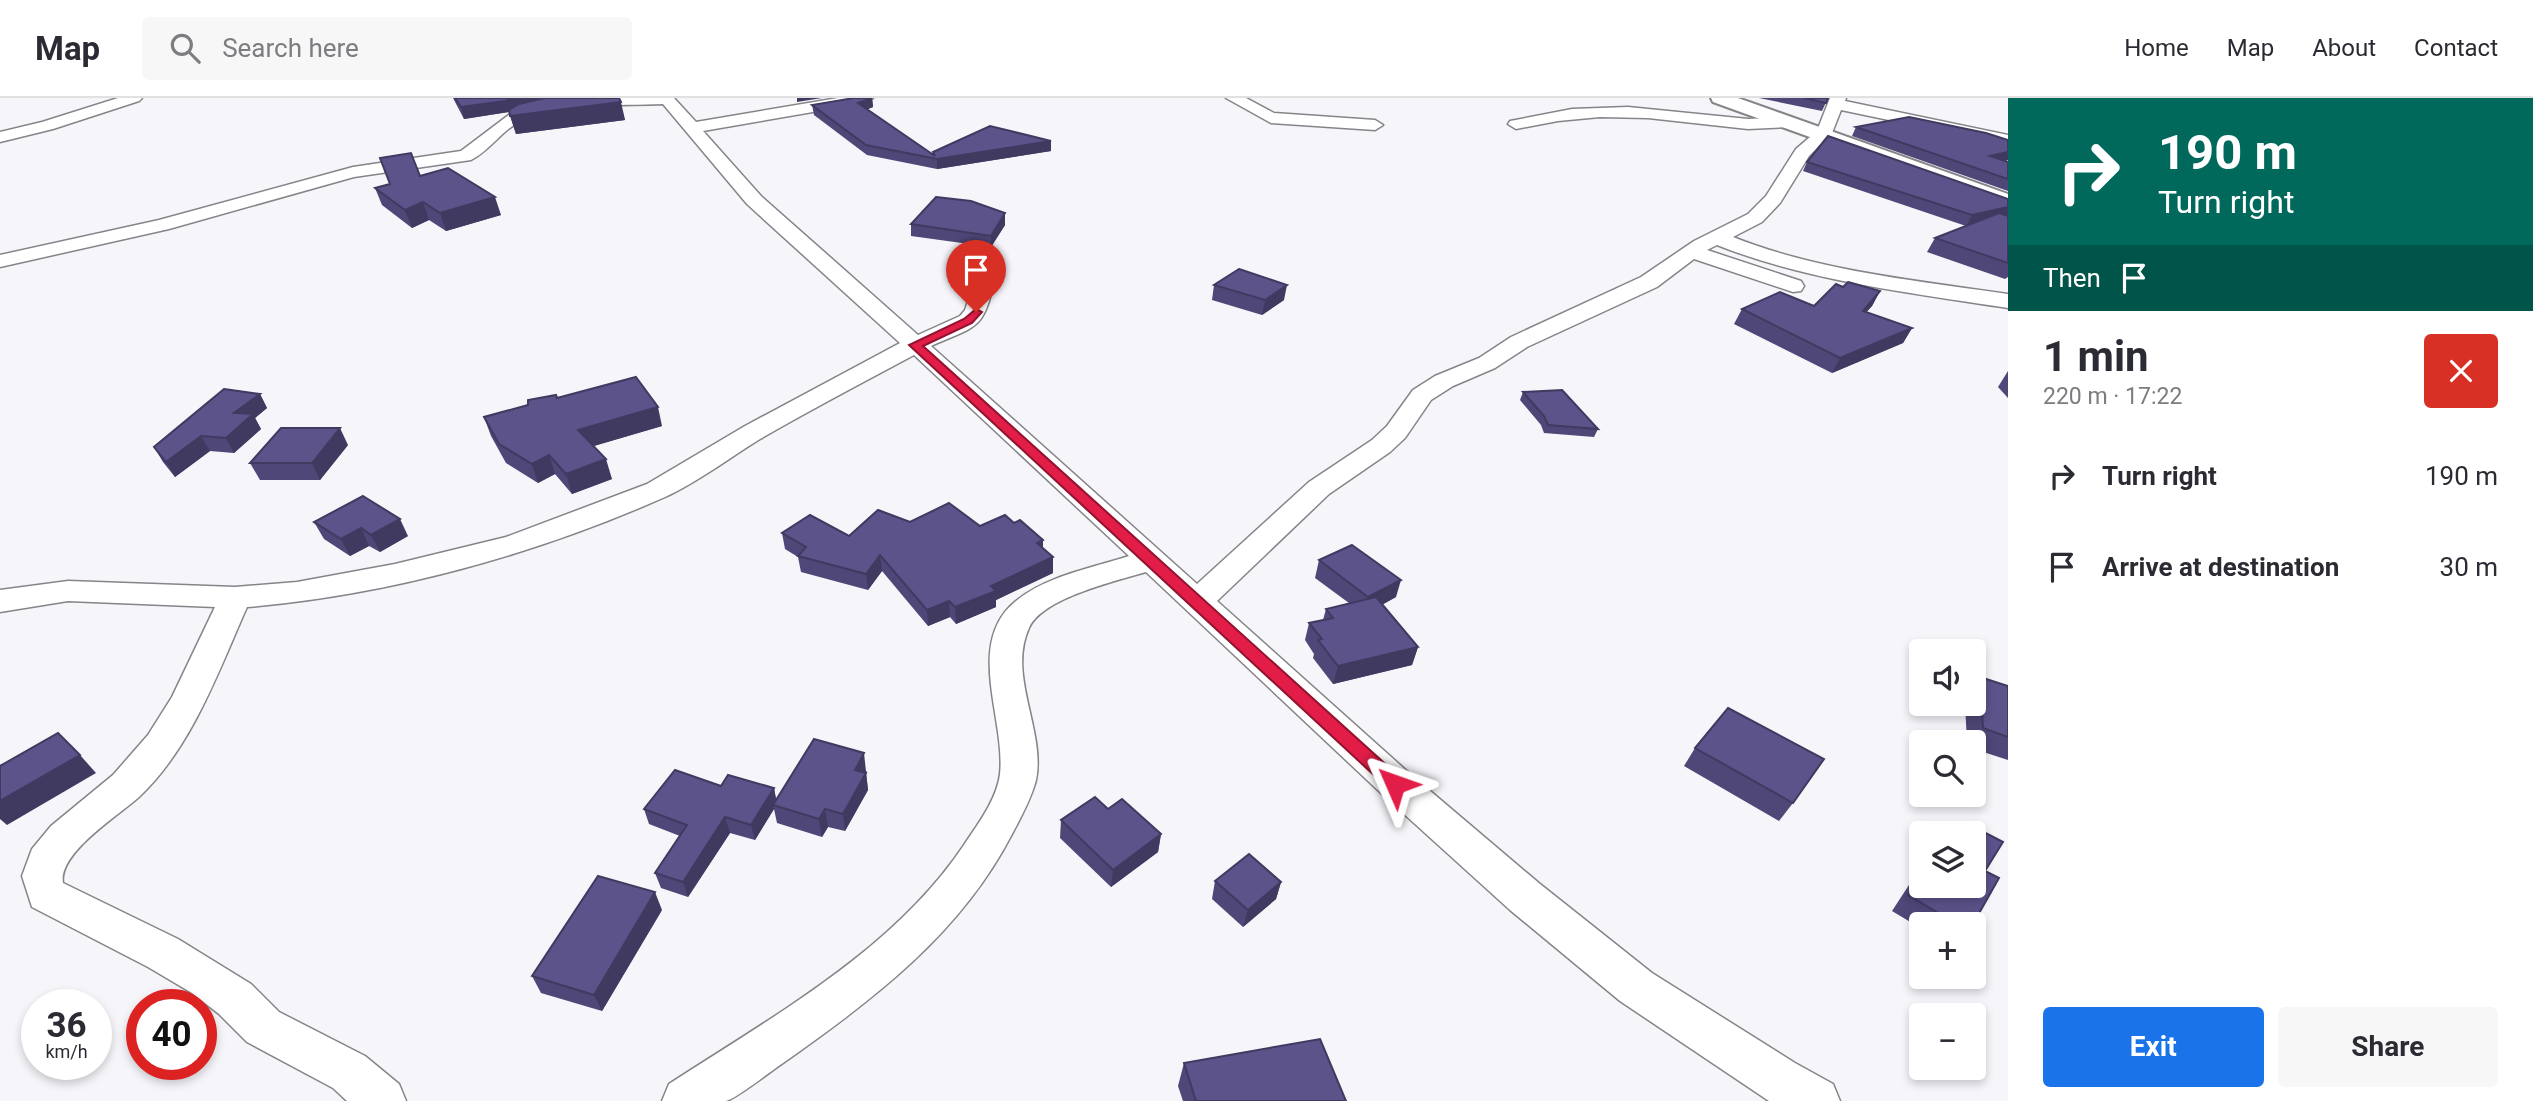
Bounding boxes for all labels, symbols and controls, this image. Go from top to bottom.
search box [142,17,632,80]
text: Map [35,29,100,68]
icon: search [166,29,204,67]
text: Search here [222,33,359,63]
text: Home [2124,34,2189,62]
text: Map [2227,34,2274,62]
text: About [2312,34,2376,62]
text: Contact [2414,34,2498,62]
text: 190 m [2158,124,2297,181]
icon: right [2043,126,2134,217]
text: Turn right [2158,183,2294,221]
pin [946,240,1006,312]
icon: arrive [957,251,995,289]
icon: arrive [2115,259,2153,297]
text: Then [2043,263,2101,293]
text: 1 min [2043,332,2149,381]
button: close [2424,334,2498,408]
text: 220 m · 17:22 [2043,383,2182,410]
icon: right [2043,457,2081,495]
text: Turn right [2102,461,2217,491]
text: 190 m [2425,461,2498,491]
icon: arrive [2043,548,2081,586]
text: Arrive at destination [2102,552,2339,582]
text: 30 m [2440,552,2498,582]
map controls [1909,639,1986,1080]
button: sound [1909,639,1986,716]
button: search [1909,730,1986,807]
position arrow [1358,747,1432,821]
button: layers [1909,821,1986,898]
button: + [1909,912,1986,989]
speed limit sign: 40 [126,989,217,1080]
button: − [1909,1003,1986,1080]
text: 36 [46,1005,87,1046]
button: Exit [2043,1007,2264,1087]
button: Share [2278,1007,2498,1087]
text: km/h [45,1041,88,1062]

